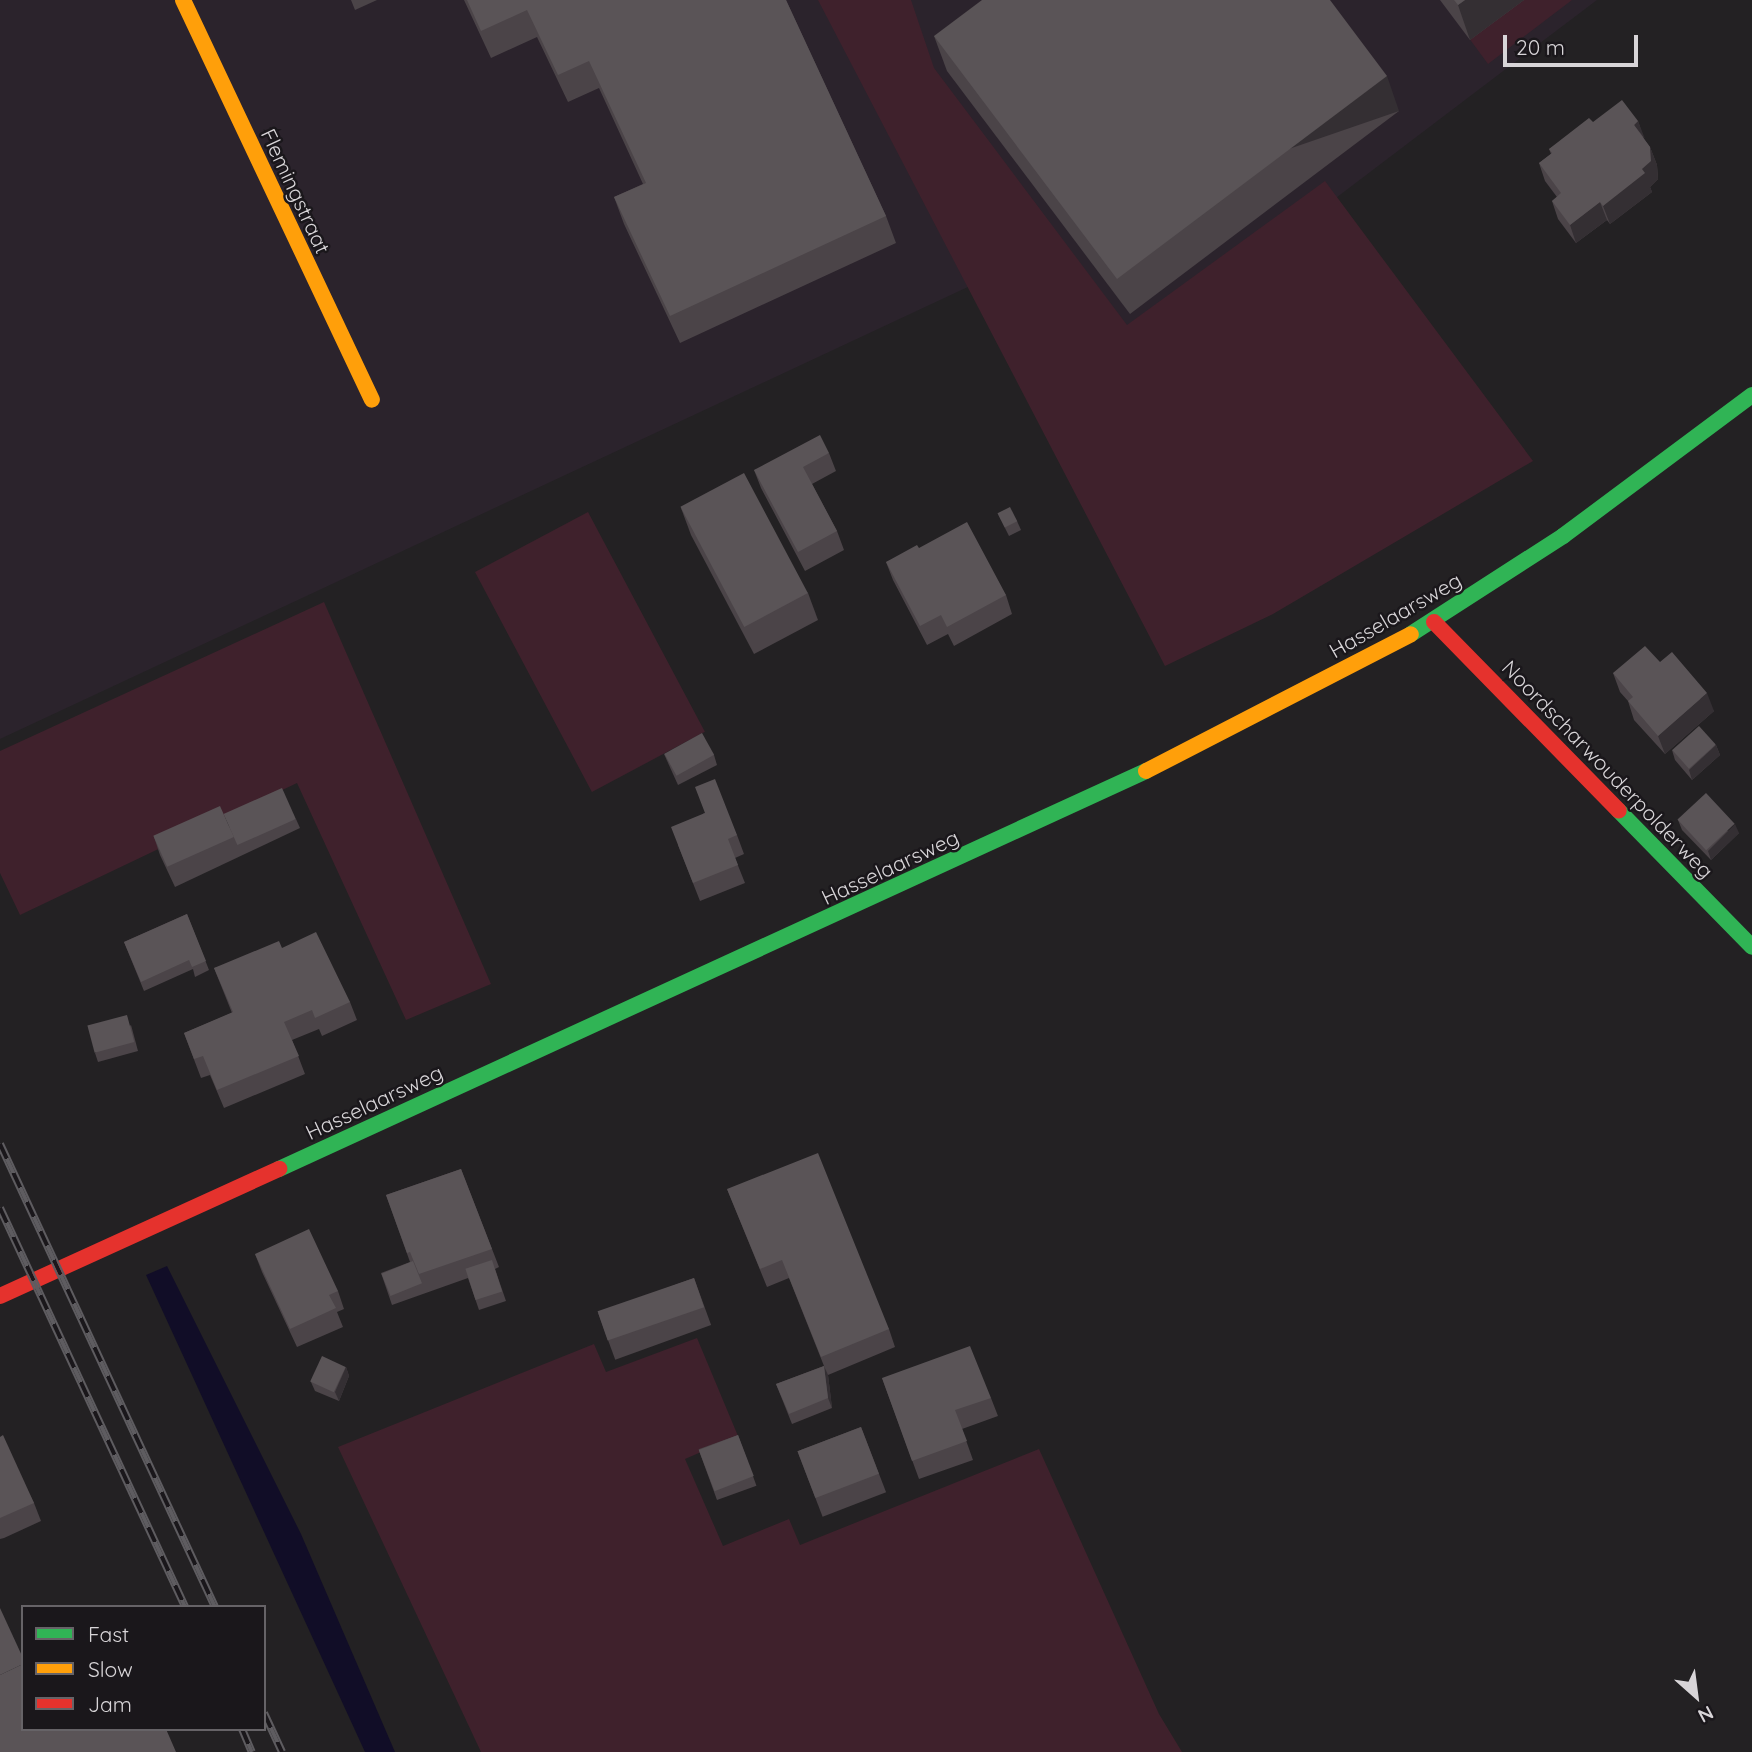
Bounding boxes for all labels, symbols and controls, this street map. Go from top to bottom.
scale bar [1507,21,1642,65]
text: 20 m [1516,34,1565,60]
street label: Flemingstraat [256,125,336,257]
street label: Hasselaarsweg [1324,567,1466,663]
street label: Noordscharwouderpolderweg [1497,655,1719,883]
street label: Hasselaarsweg [817,824,963,910]
street label: Hasselaarsweg [301,1059,447,1145]
legend [21,1605,266,1731]
text: Fast [88,1621,129,1647]
text: Slow [88,1656,133,1682]
north arrow [1661,1661,1731,1731]
text: Jam [88,1691,132,1717]
text: N [1694,1701,1718,1728]

